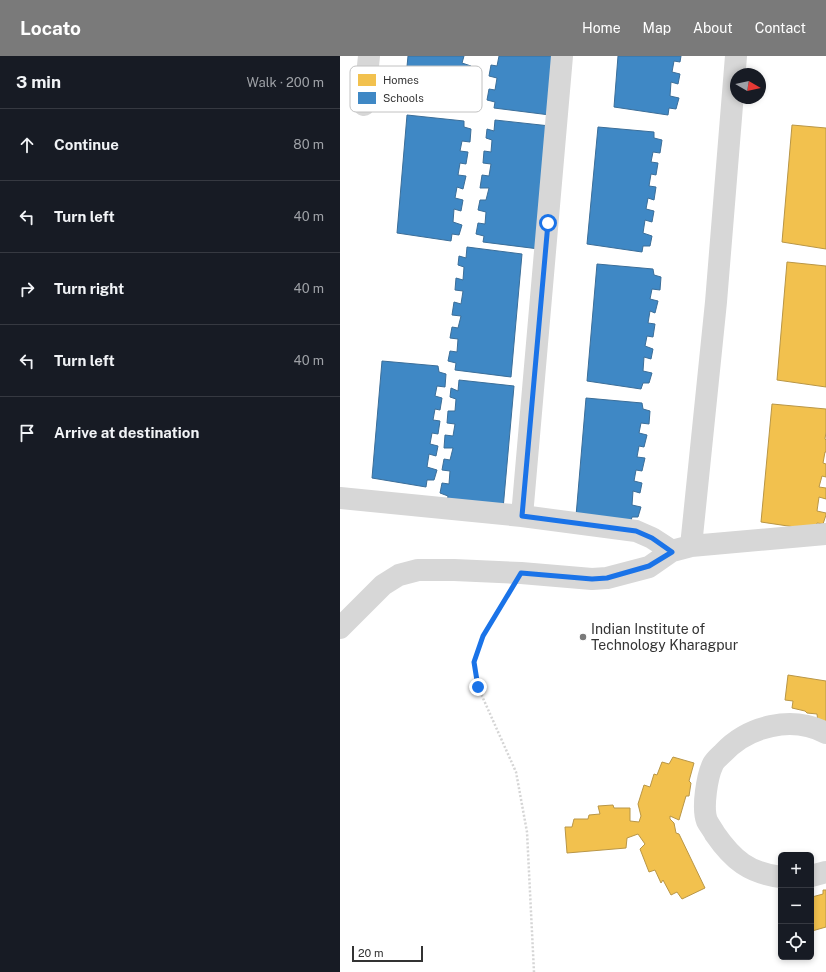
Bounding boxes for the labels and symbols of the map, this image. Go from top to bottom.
legend [350,66,482,112]
north arrow [730,68,766,104]
text: Homes [383,74,419,86]
text: Schools [383,92,424,104]
route start [539,214,557,232]
place label: Indian Institute of Technology Kharagpur [591,621,738,653]
marker: Indian Institute of Technology Kharagpur [578,632,588,642]
route end [469,678,487,696]
scale bar [352,944,423,963]

